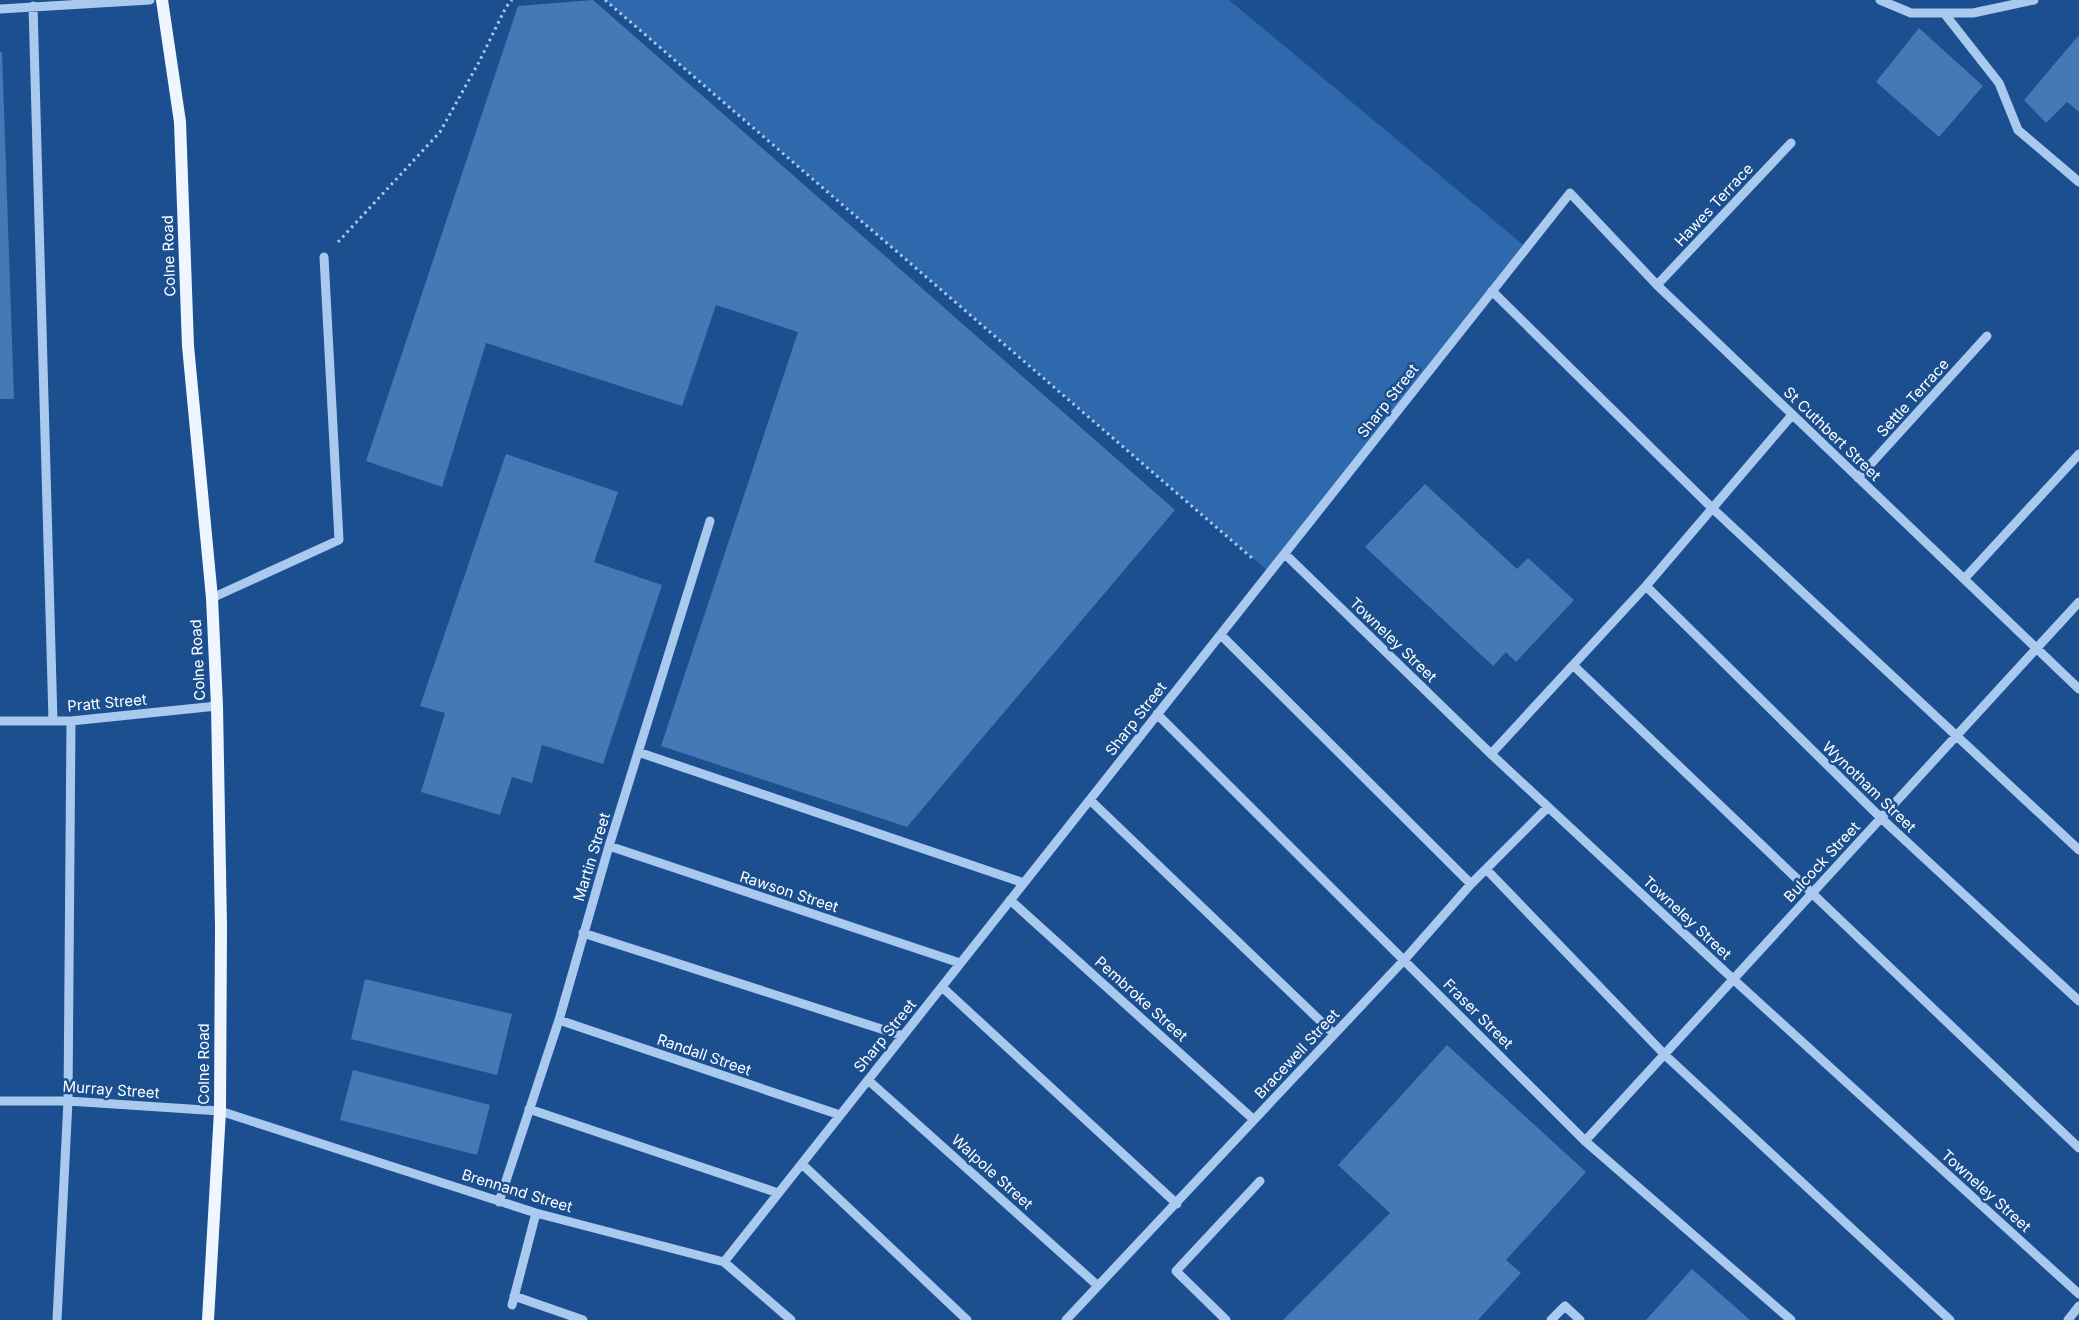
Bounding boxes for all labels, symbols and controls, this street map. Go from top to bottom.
street label: Hawes Terrace [1670,159,1757,250]
street label: Colne Road [158,215,179,297]
street label: Settle Terrace [1872,355,1953,441]
street label: Sharp Street [1353,360,1422,441]
street label: St Cuthbert Street [1780,382,1885,485]
street label: Towneley Street [1346,593,1441,686]
street label: Colne Road [186,619,209,701]
street label: Sharp Street [1101,678,1170,759]
street label: Pratt Street [66,690,148,715]
street label: Wynotham Street [1819,737,1920,836]
street label: Martin Street [569,810,614,904]
street label: Bulcock Street [1779,817,1864,906]
street label: Rawson Street [737,867,841,916]
street label: Towneley Street [1639,872,1736,964]
street label: Pembroke Street [1091,952,1192,1045]
street label: Fraser Street [1439,975,1517,1053]
street label: Sharp Street [849,995,920,1076]
street label: Bracewell Street [1250,1005,1343,1102]
street label: Colne Road [194,1023,213,1105]
street label: Randall Street [655,1030,754,1080]
street label: Murray Street [62,1077,160,1102]
street label: Walpole Street [948,1130,1037,1213]
street label: Towneley Street [1938,1145,2035,1236]
street label: Brennand Street [460,1165,575,1216]

